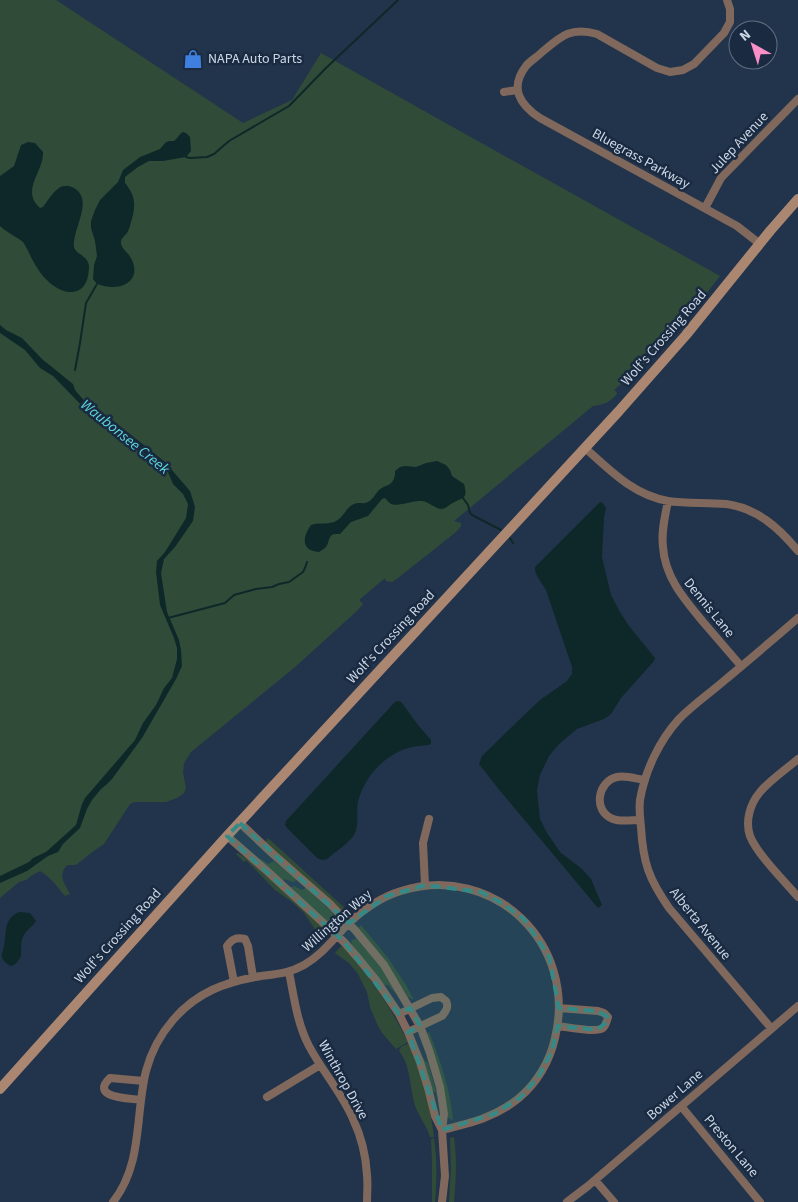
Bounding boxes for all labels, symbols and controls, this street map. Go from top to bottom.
north arrow [728,20,778,70]
text: N [736,25,755,46]
shop icon: NAPA Auto Parts [182,48,204,70]
place label: NAPA Auto Parts [208,49,302,69]
street label: Julep Avenue [705,107,773,179]
street label: Bluegrass Parkway [588,124,694,194]
street label: Wolf's Crossing Road [617,286,711,390]
water label: Waubonsee Creek [76,395,175,480]
street label: Dennis Lane [679,574,739,642]
street label: Wolf's Crossing Road [342,586,440,688]
street label: Alberta Avenue [664,883,736,965]
street label: Wolf's Crossing Road [70,884,166,988]
street label: Willington Way [298,885,377,957]
street label: Winthrop Drive [313,1037,373,1123]
street label: Bower Lane [642,1065,708,1125]
street label: Preston Lane [699,1110,763,1182]

